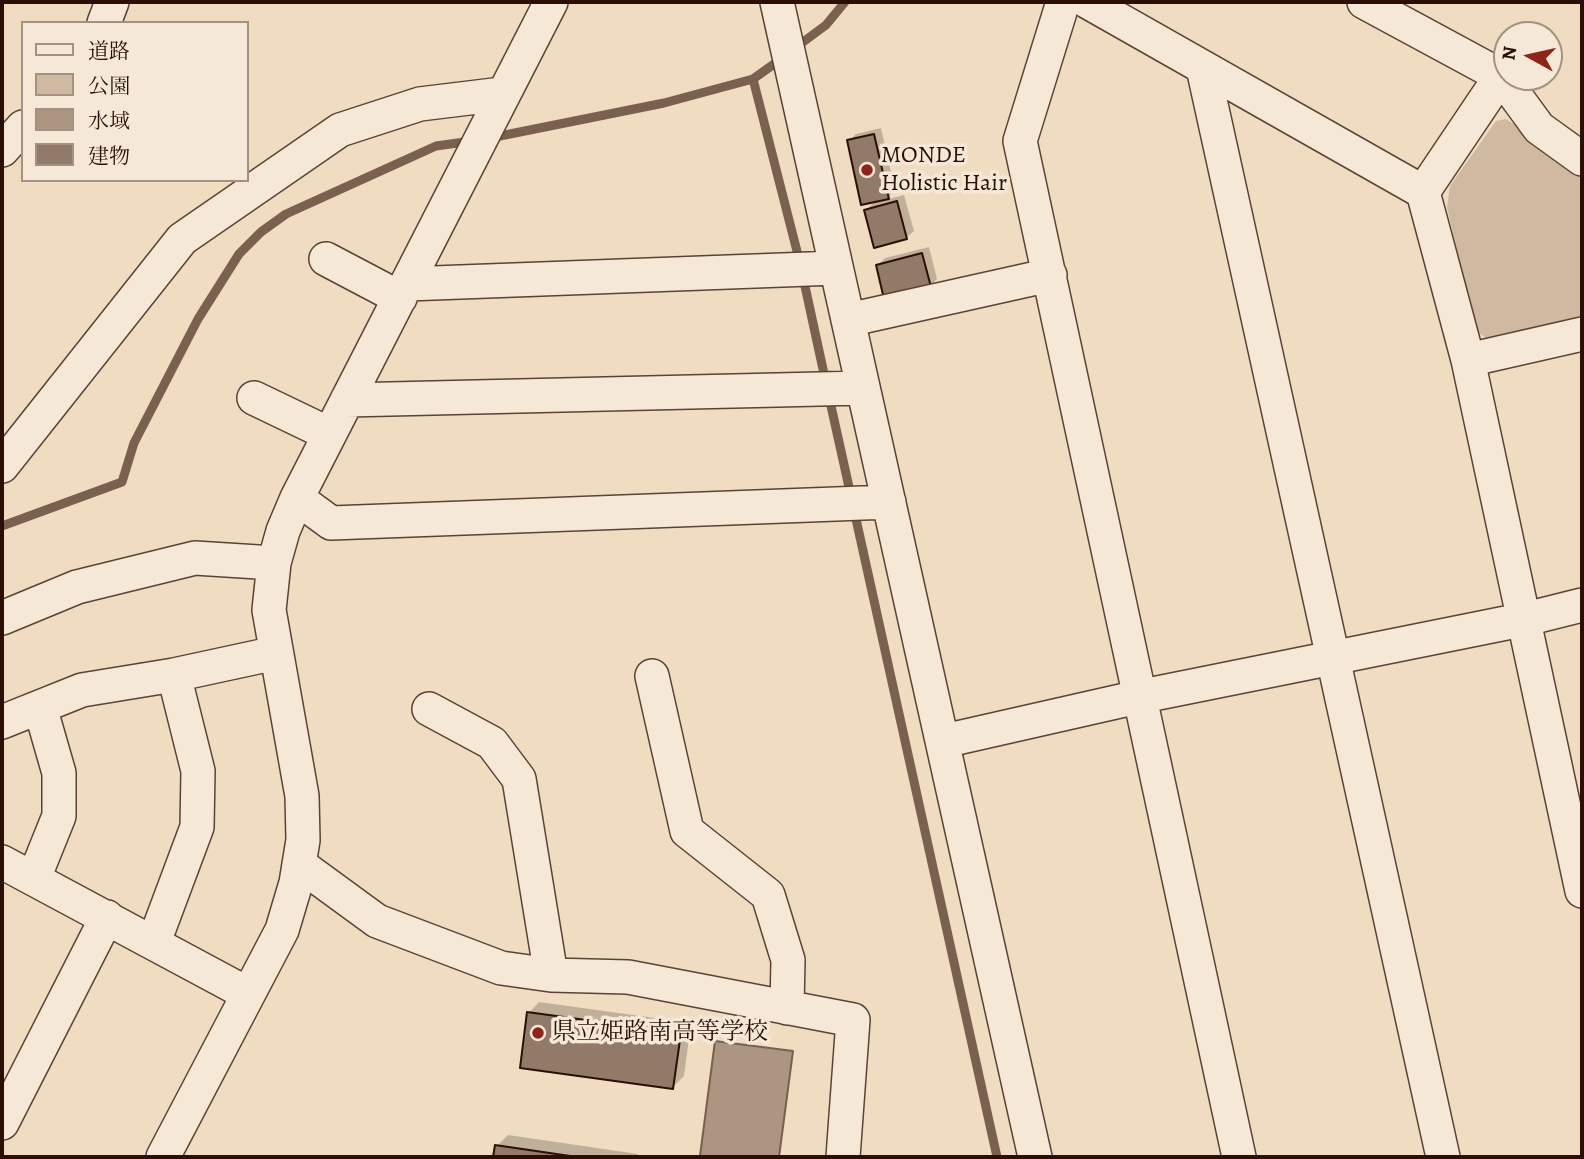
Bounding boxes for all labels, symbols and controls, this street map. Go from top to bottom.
legend [21,21,248,182]
north arrow [1493,21,1563,91]
text: 道路 [88,37,130,65]
text: N [1495,45,1523,62]
text: 公園 [88,72,130,100]
text: 水域 [88,107,130,135]
text: 建物 [88,142,130,170]
place label: MONDE Holistic Hair [881,142,1007,198]
marker: MONDE Holistic Hair [859,162,875,178]
place label: 県立姫路南高等学校 [552,1019,768,1047]
marker: 県立姫路南高等学校 [530,1025,546,1041]

